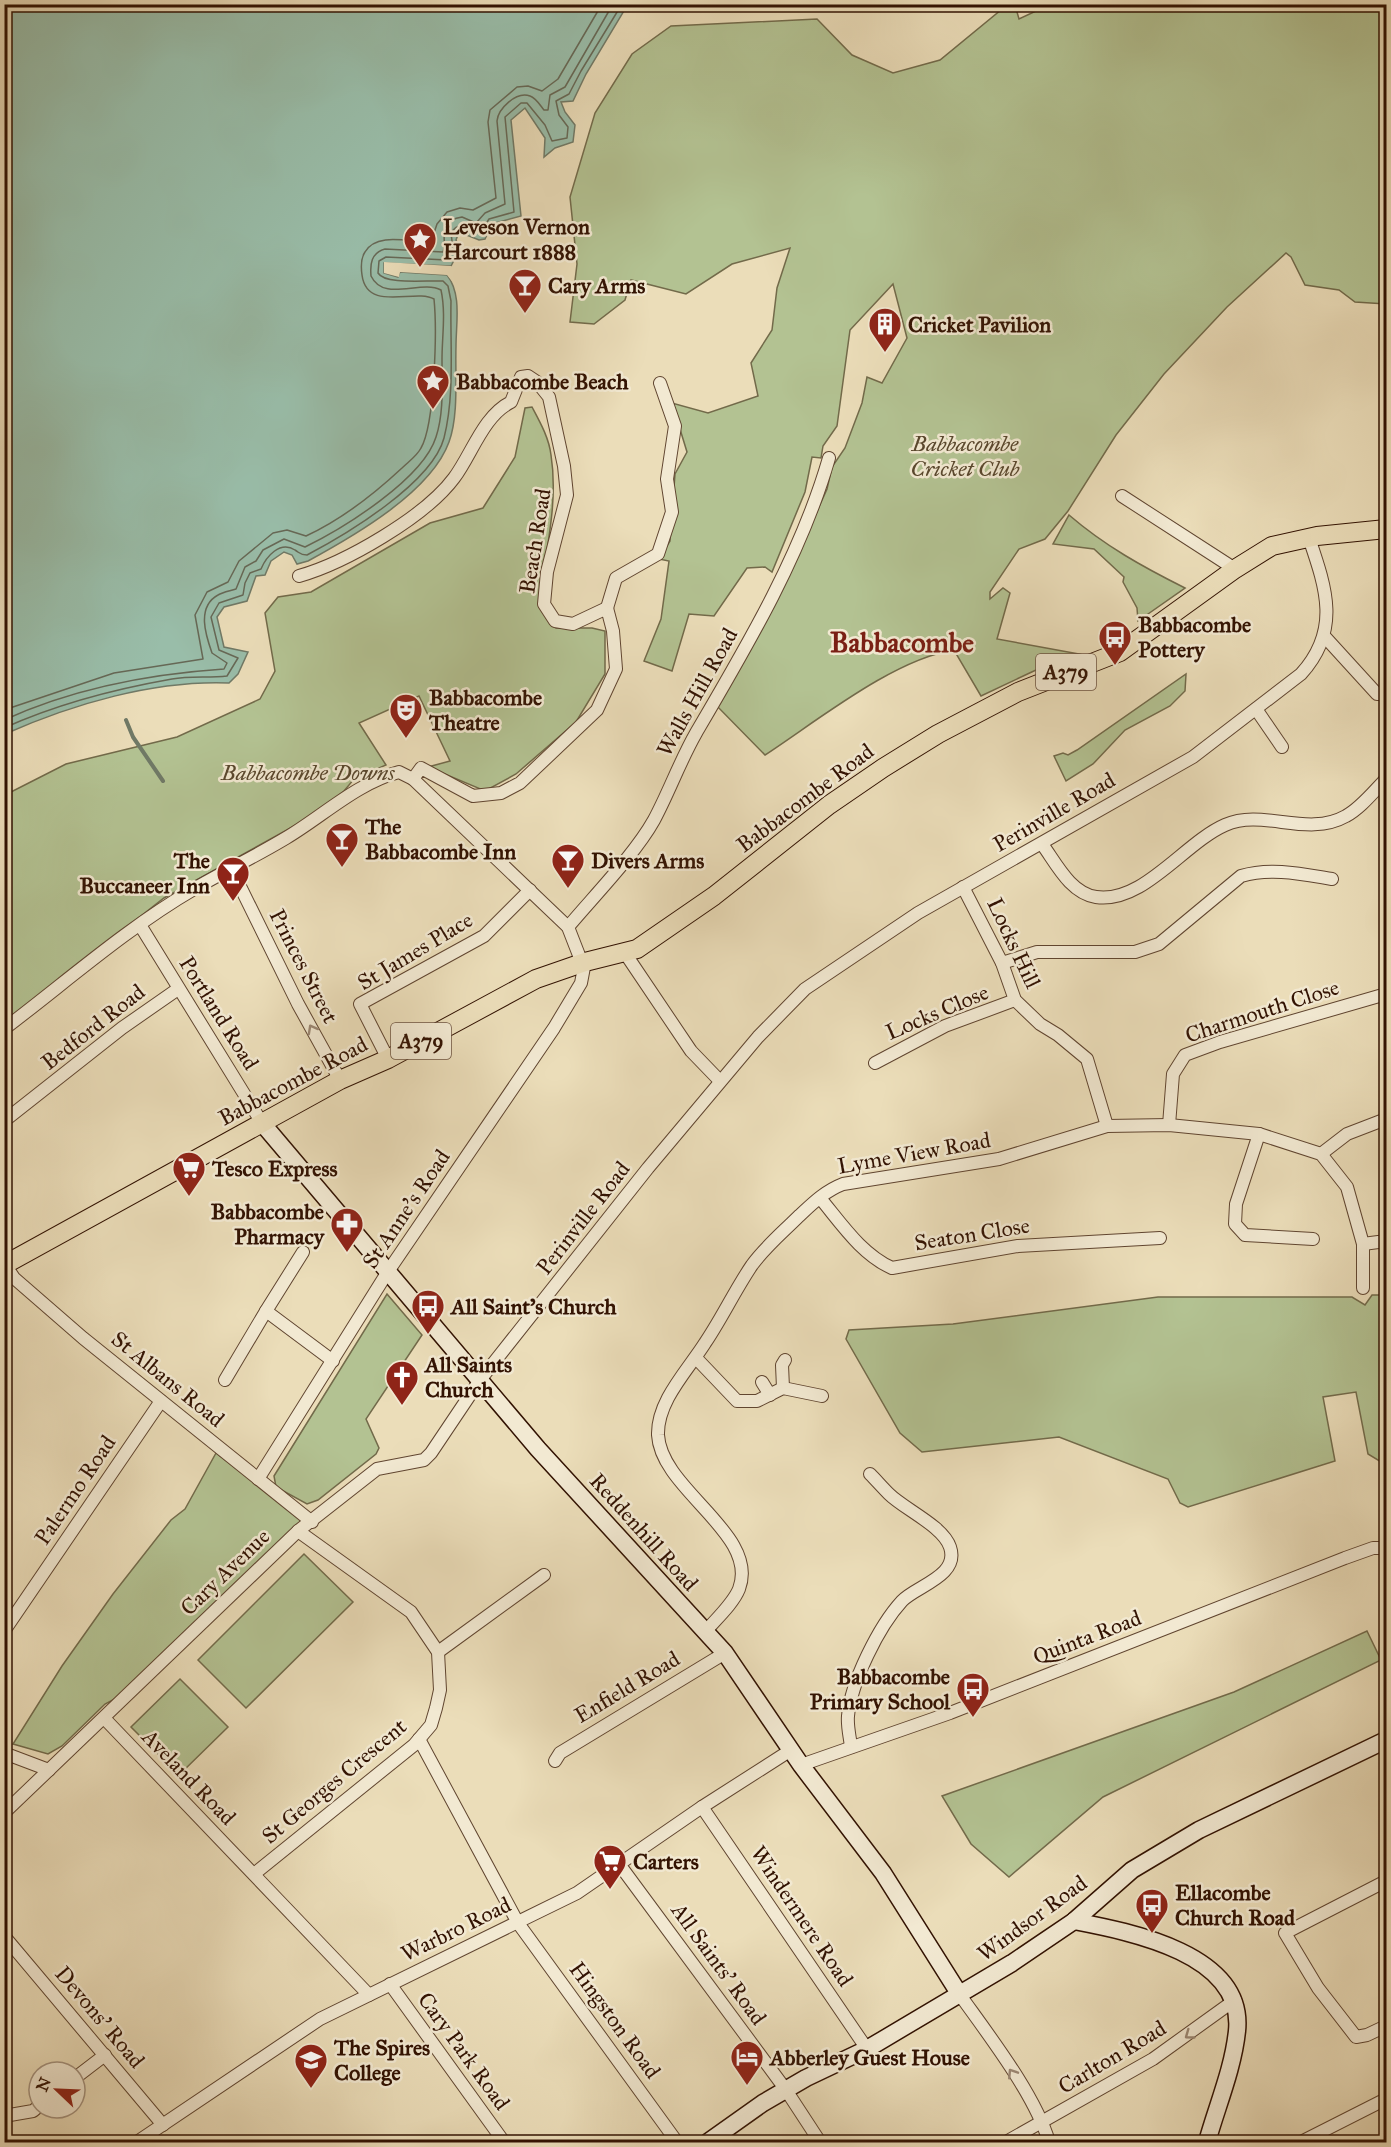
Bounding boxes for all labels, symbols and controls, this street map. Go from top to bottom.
place label: Leveson Vernon Harcourt 1888 [443,213,590,265]
place icon: Leveson Vernon Harcourt 1888 [402,221,438,268]
bar icon: Cary Arms [507,267,543,314]
place label: Cary Arms [548,272,645,299]
building icon: Cricket Pavilion [867,306,903,353]
place label: Cricket Pavilion [908,311,1051,338]
place icon: Babbacombe Beach [415,363,451,410]
place label: Babbacombe Beach [456,368,629,395]
park label: Babbacombe Cricket Club [910,430,1020,482]
street label: Beach Road [513,486,557,596]
place label: Babbacombe Pottery [1138,611,1251,663]
bus stop icon: Babbacombe Pottery [1097,619,1133,666]
street label: Walls Hill Road [651,623,743,761]
district label: Babbacombe [830,625,974,660]
road number: A379 [1036,654,1096,690]
place label: Babbacombe Theatre [428,684,542,736]
theatre icon: Babbacombe Theatre [388,692,424,739]
street label: Babbacombe Road [731,738,879,858]
park label: Babbacombe Downs [220,759,395,786]
street label: Perinville Road [988,766,1120,858]
place label: The Babbacombe Inn [364,813,516,865]
bar icon: The Babbacombe Inn [324,821,360,868]
bar icon: Divers Arms [550,842,586,889]
place label: The Buccaneer Inn [79,847,210,899]
place label: Divers Arms [591,847,704,874]
bar icon: The Buccaneer Inn [215,855,251,902]
street label: Locks Hill [981,893,1047,993]
street label: Princes Street [264,904,344,1028]
street label: St James Place [353,906,477,996]
street label: Portland Road [173,951,265,1075]
street label: Charmouth Close [1182,973,1342,1049]
street label: Bedford Road [36,978,150,1076]
street label: Locks Close [882,978,992,1046]
road number: A379 [391,1023,451,1059]
one-way arrow [308,1025,319,1035]
street label: Babbacombe Road [214,1030,372,1132]
street label: Lyme View Road [835,1126,993,1180]
street label: St Anne's Road [356,1144,456,1274]
supermarket icon: Tesco Express [171,1150,207,1197]
place label: Tesco Express [211,1155,338,1182]
street label: Perinville Road [530,1156,636,1280]
place label: Babbacombe Pharmacy [211,1198,326,1250]
pharmacy icon: Babbacombe Pharmacy [329,1206,365,1253]
street label: Seaton Close [913,1212,1031,1256]
bus stop icon: All Saint's Church [410,1288,446,1335]
place label: All Saint's Church [449,1293,617,1320]
street label: St Albans Road [106,1325,230,1433]
place label: All Saints Church [423,1351,512,1403]
church icon: All Saints Church [384,1359,420,1406]
street label: Palermo Road [29,1430,121,1550]
street label: Reddenhill Road [584,1467,704,1597]
street label: Cary Avenue [175,1523,275,1621]
street label: Quinta Road [1029,1604,1145,1670]
street label: Enfield Road [569,1645,685,1729]
place label: Babbacombe Primary School [810,1663,951,1715]
bus stop icon: Babbacombe Primary School [955,1671,991,1718]
street label: St Georges Crescent [256,1713,412,1849]
street label: Aveland Road [136,1723,242,1831]
street label: Windermere Road [745,1841,859,1991]
supermarket icon: Carters [592,1843,628,1890]
place label: Carters [633,1848,699,1875]
street label: Windsor Road [972,1869,1092,1967]
place label: Ellacombe Church Road [1175,1879,1296,1931]
bus stop icon: Ellacombe Church Road [1134,1887,1170,1934]
street label: Warbro Road [397,1891,515,1967]
street label: All Saints' Road [665,1897,772,2030]
street label: Hingston Road [564,1956,666,2084]
street label: Devons' Road [49,1960,151,2074]
street label: Cary Park Road [412,1987,516,2115]
street label: Carlton Road [1053,2014,1171,2100]
one-way arrow [1184,2028,1195,2039]
place label: The Spires College [333,2034,430,2086]
hotel icon: Abberley Guest House [729,2039,765,2086]
school or university icon: The Spires College [293,2042,329,2089]
place label: Abberley Guest House [768,2044,970,2071]
north arrow [27,2060,87,2120]
one-way arrow [1008,2069,1020,2079]
text: N [32,2074,55,2094]

